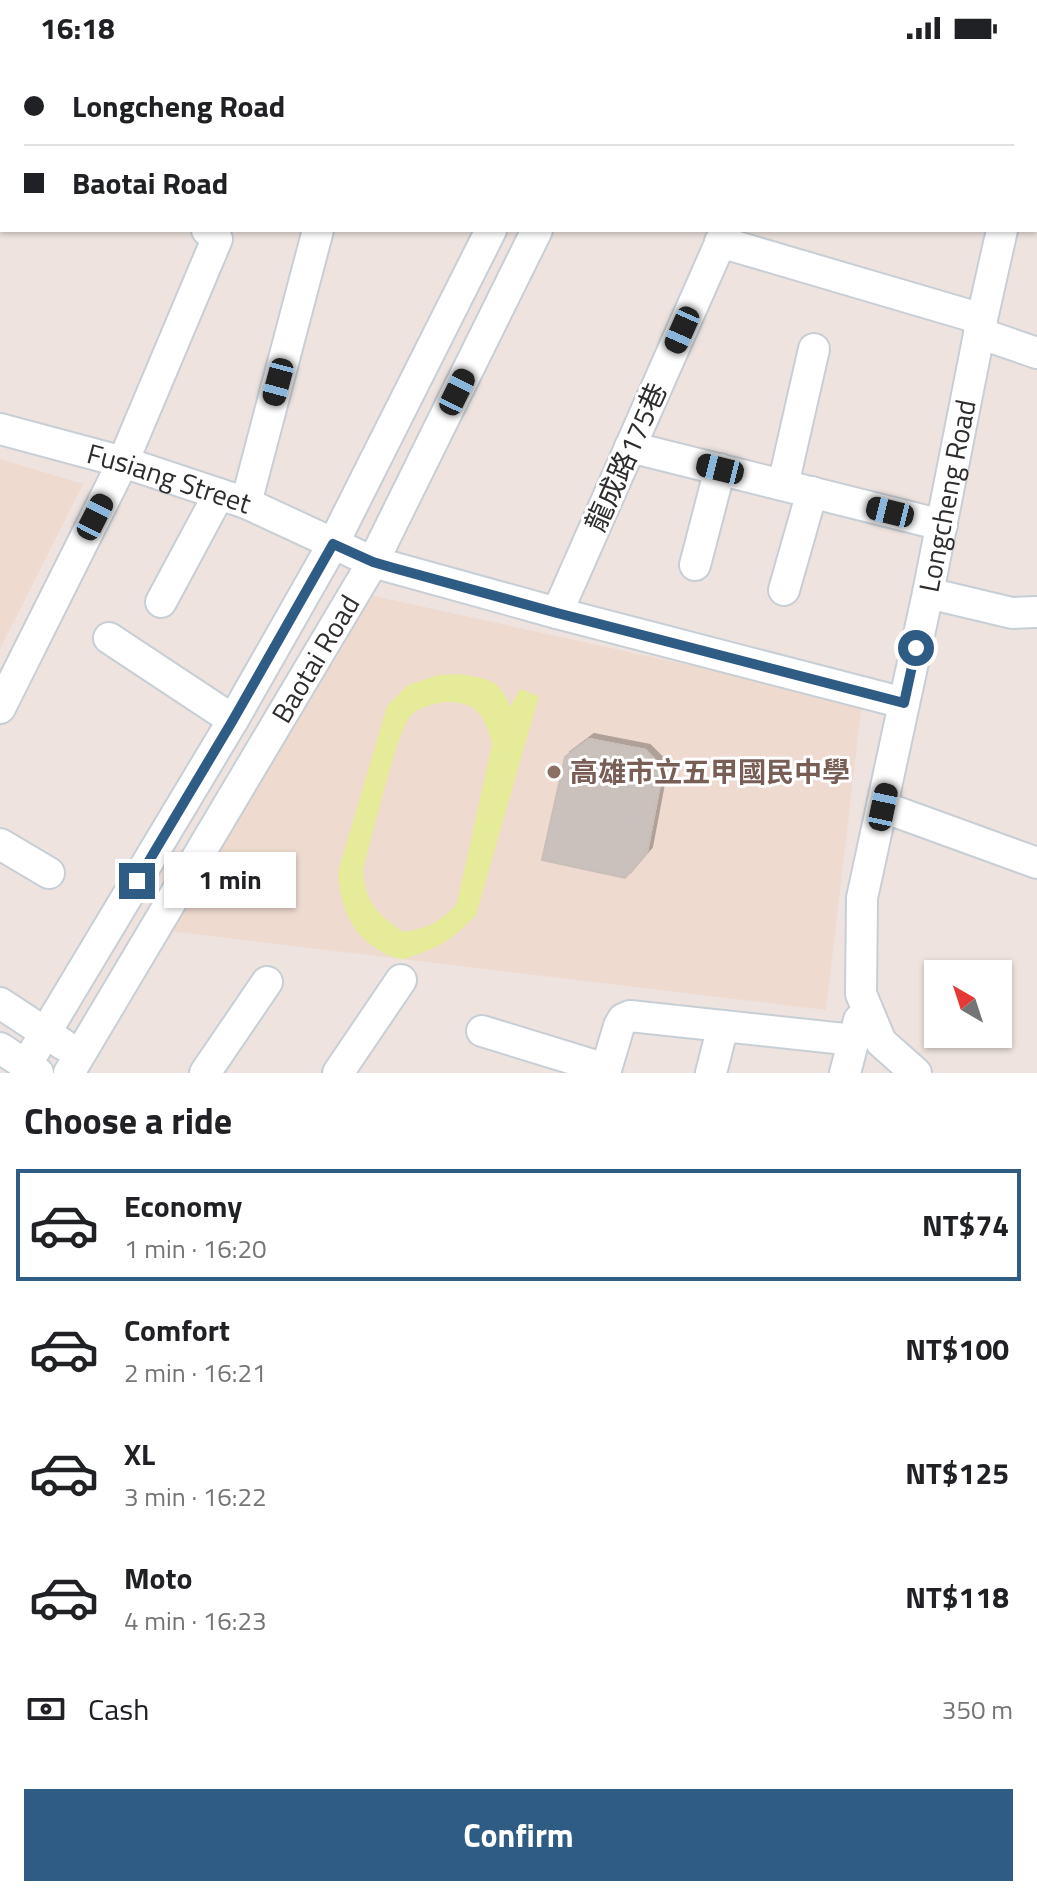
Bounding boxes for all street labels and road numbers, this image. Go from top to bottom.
street label: 龍成路175巷 [574,375,678,538]
street label: Longcheng Road [907,396,987,596]
street label: Fusiang Street [82,431,257,524]
street label: Baotai Road [260,586,370,731]

